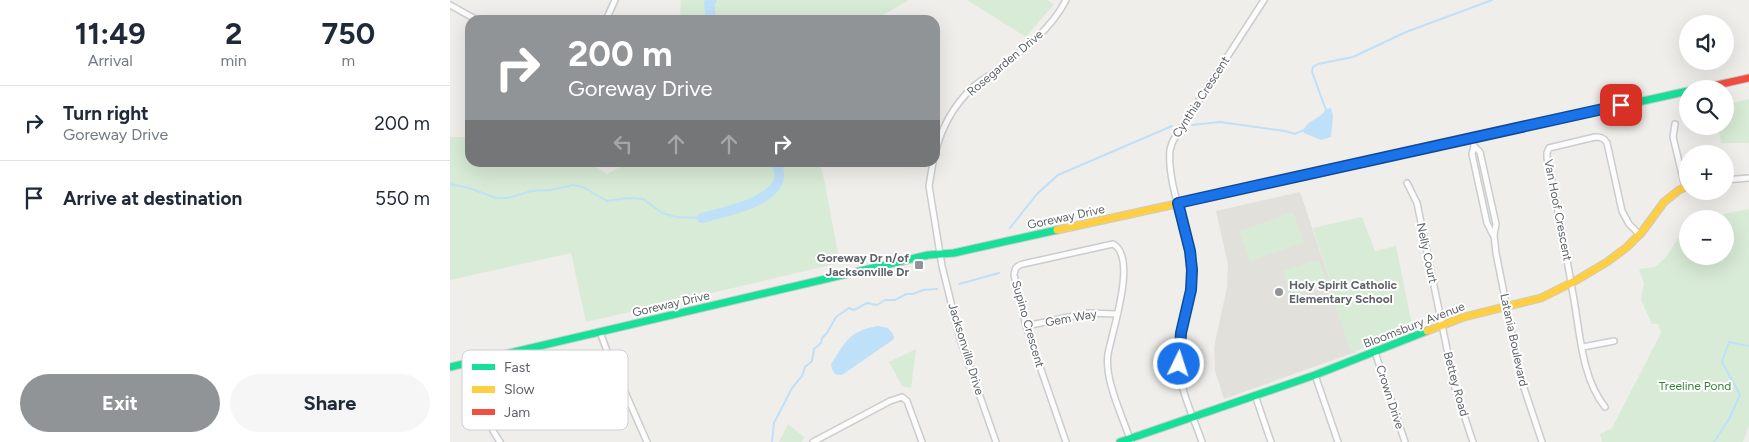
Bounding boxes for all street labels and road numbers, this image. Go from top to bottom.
street label: Rosegarden Drive [964,27,1046,99]
street label: Cynthia Crescent [1170,53,1233,140]
street label: Van Hoof Crescent [1541,158,1575,262]
street label: Goreway Drive [1026,202,1106,232]
street label: Nelly Court [1414,222,1440,285]
street label: Supino Crescent [1009,279,1047,369]
street label: Goreway Drive [631,288,711,320]
street label: Latania Boulevard [1497,292,1531,388]
street label: Bloomsbury Avenue [1361,299,1467,351]
street label: Jacksonville Drive [945,301,987,397]
street label: Gem Way [1044,306,1099,329]
street label: Bettey Road [1441,350,1471,418]
street label: Crown Drive [1373,363,1407,431]

